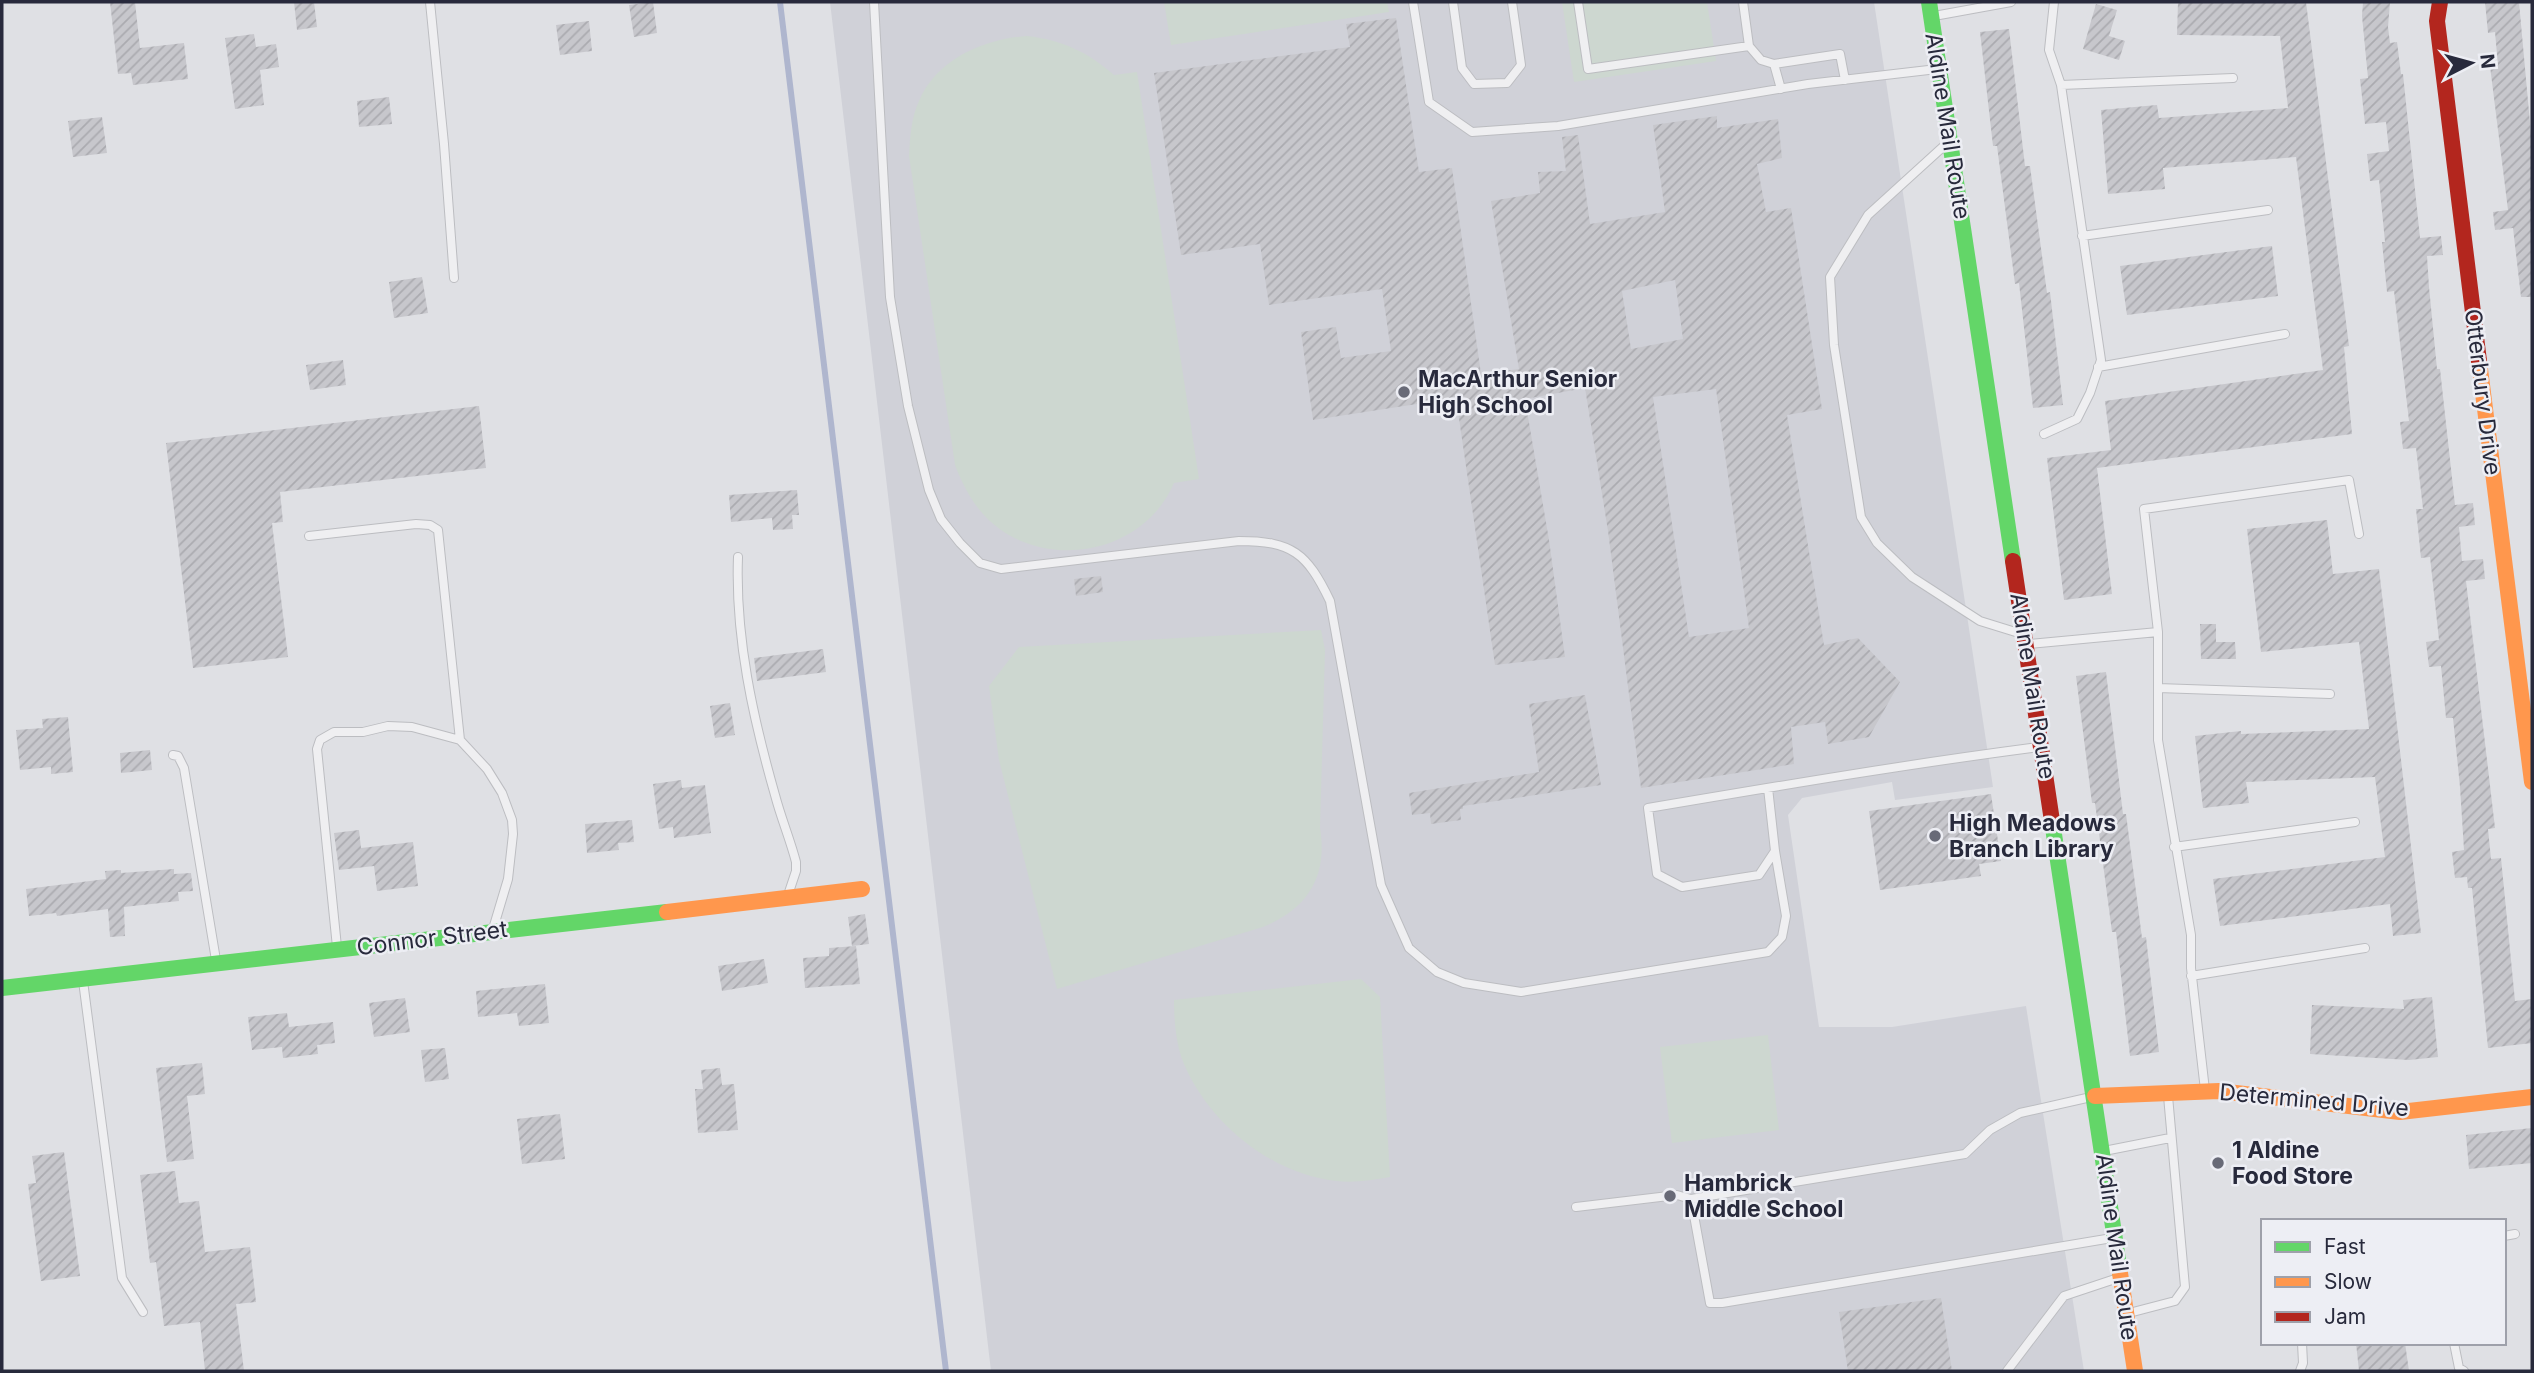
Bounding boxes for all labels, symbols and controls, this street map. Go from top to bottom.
north arrow [2436,28,2506,98]
street label: Aldine Mail Route [1919,31,1977,221]
text: N [2475,53,2500,70]
street label: Otterbury Drive [2459,307,2507,477]
place label: MacArthur Senior High School [1418,365,1617,419]
marker: MacArthur Senior High School [1396,384,1412,400]
street label: Aldine Mail Route [2004,591,2062,781]
place label: High Meadows Branch Library [1949,809,2116,863]
marker: High Meadows Branch Library [1927,828,1943,844]
street label: Connor Street [355,915,509,961]
street label: Determined Drive [2218,1078,2410,1122]
place label: 1 Aldine Food Store [2232,1136,2353,1190]
street label: Aldine Mail Route [2090,1152,2144,1342]
marker: 1 Aldine Food Store [2210,1155,2226,1171]
place label: Hambrick Middle School [1684,1169,1843,1223]
marker: Hambrick Middle School [1662,1188,1678,1204]
legend [2261,1219,2506,1345]
text: Fast [2324,1234,2366,1259]
text: Slow [2324,1269,2372,1294]
text: Jam [2324,1304,2366,1329]

